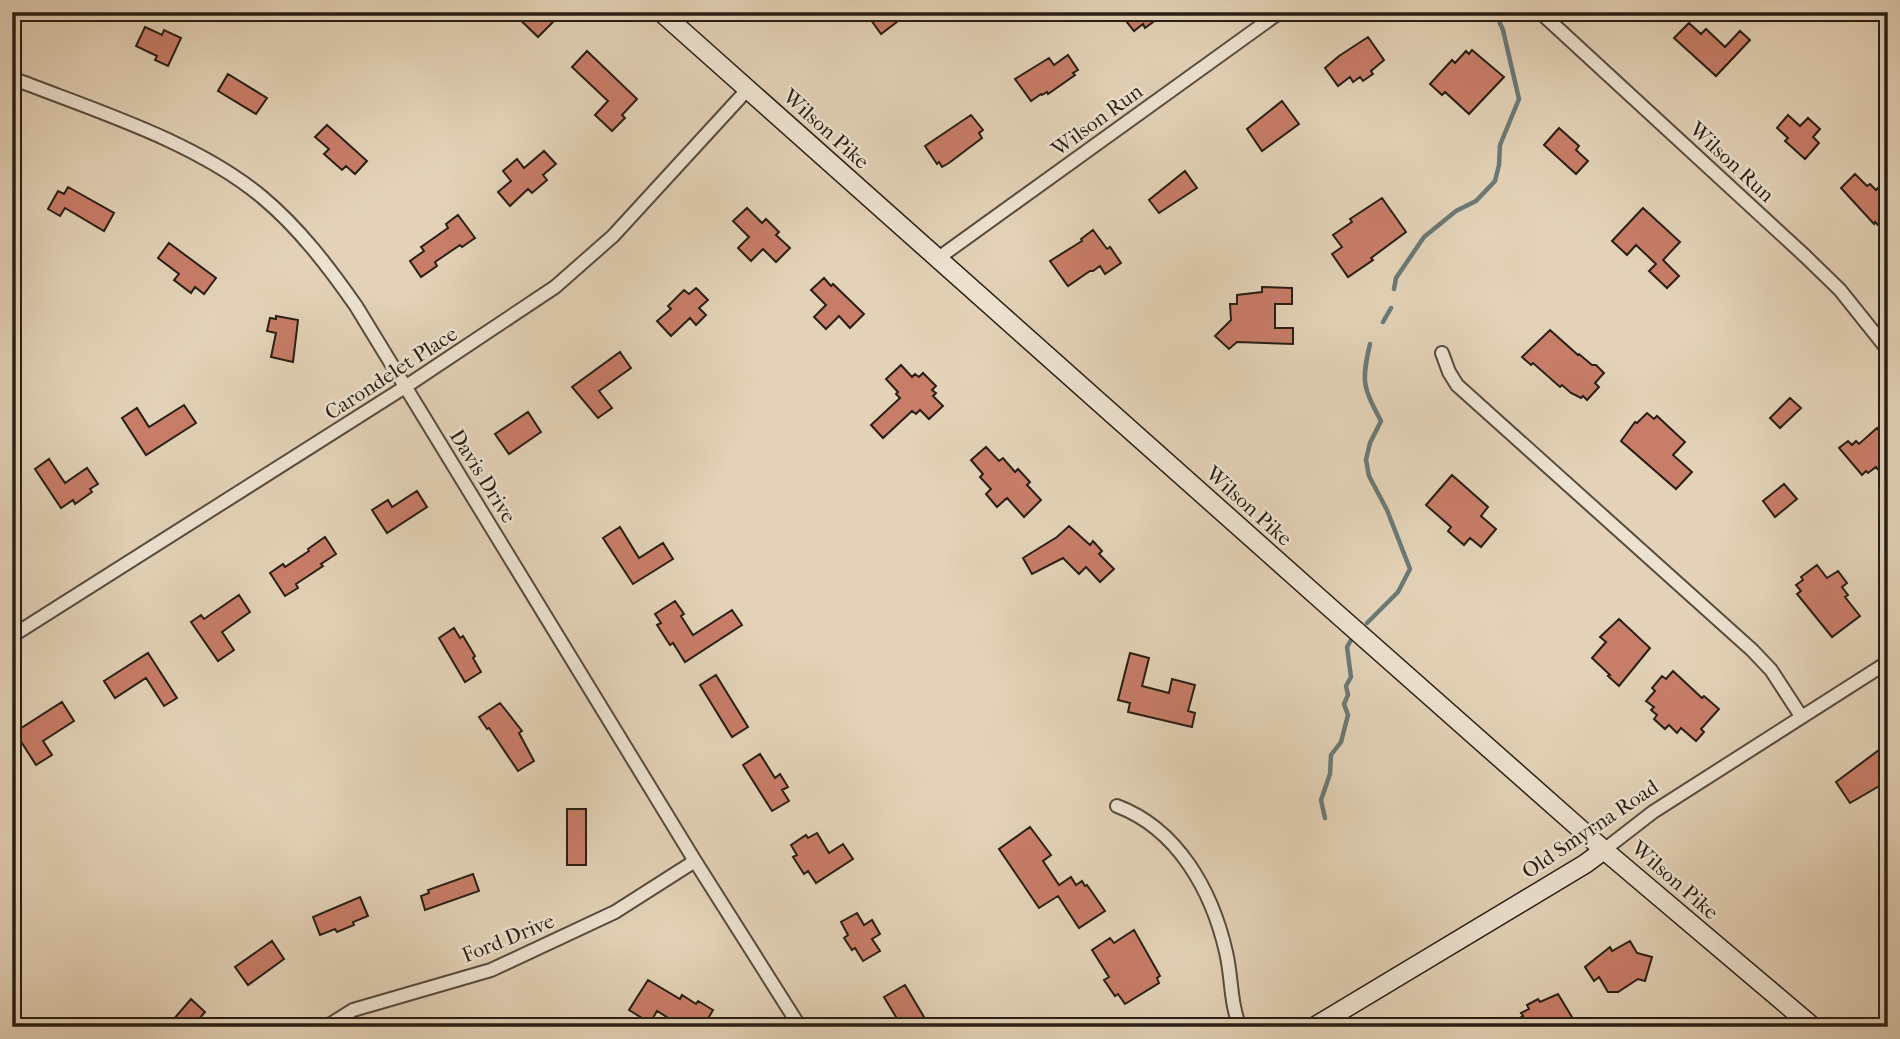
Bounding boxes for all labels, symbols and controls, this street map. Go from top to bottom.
street label: Wilson Run [1046,79,1147,162]
street label: Wilson Pike [777,84,874,174]
street label: Wilson Run [1684,116,1779,207]
street label: Carondelet Place [320,321,462,425]
street label: Davis Drive [445,425,521,527]
street label: Wilson Pike [1200,461,1297,551]
street label: Old Smyrna Road [1517,774,1663,883]
street label: Wilson Pike [1626,835,1723,924]
street label: Ford Drive [458,909,558,967]

